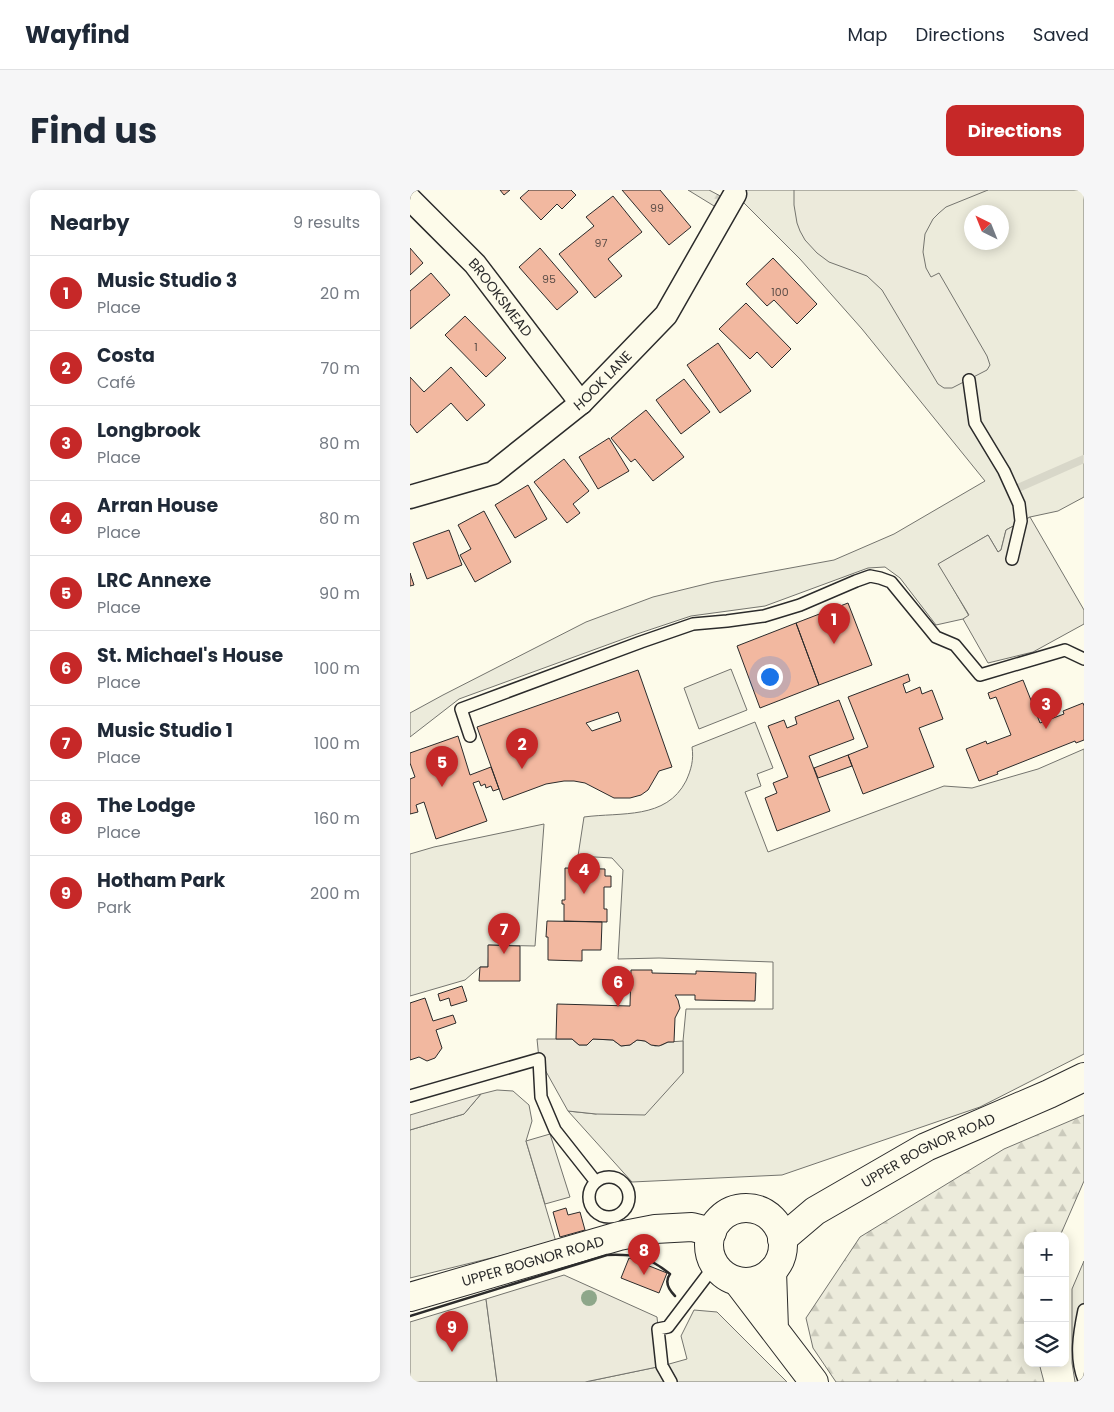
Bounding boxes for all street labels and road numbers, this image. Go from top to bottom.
street label: BROOKSMEAD [464,253,537,341]
street label: HOOK LANE [569,346,636,415]
street label: UPPER BOGNOR ROAD [858,1108,998,1192]
street label: UPPER BOGNOR ROAD [459,1231,607,1291]

